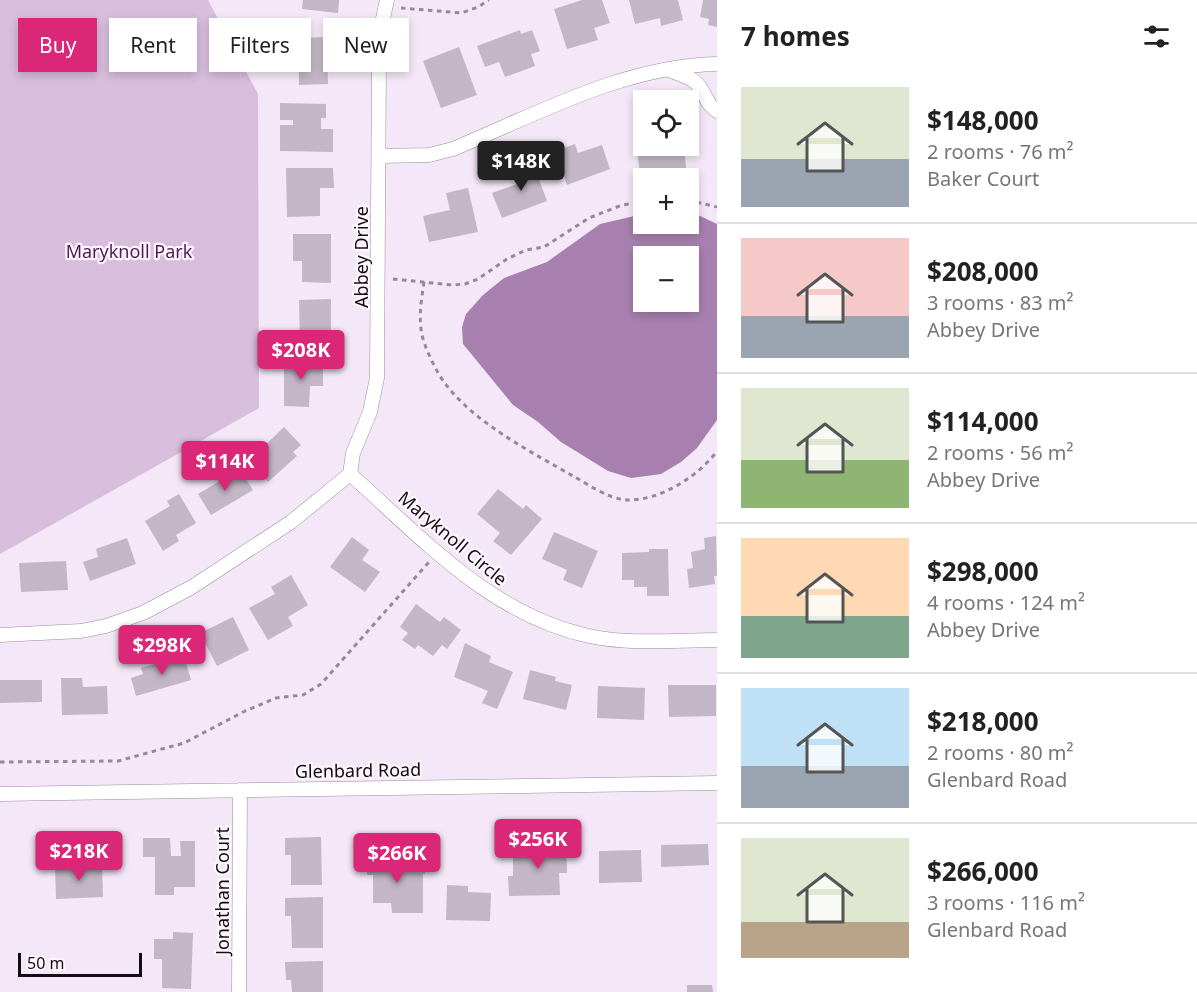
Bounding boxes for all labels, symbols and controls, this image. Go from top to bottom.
chip: Buy [18,18,97,72]
chip: Rent [109,18,197,72]
chip: Filters [209,18,311,72]
chip: New [323,18,409,72]
text: 7 homes [741,18,850,54]
icon: filters [1140,20,1173,53]
map controls [633,90,699,312]
button: locate [633,90,699,156]
text: $148,000 [927,102,1039,138]
icon: home [789,111,861,183]
text: 2 rooms · 76 m² [927,138,1074,165]
pin: $148K [479,141,563,192]
text: $148K [491,147,551,174]
text: Baker Court [927,165,1039,192]
button: + [633,168,699,234]
street label: Abbey Drive [349,206,373,308]
park label: Maryknoll Park [66,239,193,263]
button: − [633,246,699,312]
text: $208,000 [927,253,1039,289]
icon: home [789,262,861,334]
text: 3 rooms · 83 m² [927,289,1074,316]
text: Abbey Drive [927,316,1040,343]
pin: $208K [259,330,343,381]
text: $208K [271,336,331,363]
text: $114,000 [927,403,1039,439]
icon: home [789,412,861,484]
text: 2 rooms · 56 m² [927,439,1074,466]
pin: $114K [183,441,267,492]
text: $114K [195,447,255,474]
text: Abbey Drive [927,466,1040,493]
street label: Maryknoll Circle [394,485,512,591]
text: $298,000 [927,553,1039,589]
icon: home [789,562,861,634]
text: 4 rooms · 124 m² [927,589,1085,616]
text: Abbey Drive [927,616,1040,643]
pin: $298K [120,625,204,676]
text: $298K [132,631,192,658]
text: $218,000 [927,703,1039,739]
icon: home [789,712,861,784]
text: 2 rooms · 80 m² [927,739,1074,766]
street label: Glenbard Road [295,757,421,783]
text: Glenbard Road [927,766,1067,793]
pin: $256K [496,819,580,870]
text: $256K [508,825,568,852]
street label: Jonathan Court [210,827,234,957]
pin: $218K [37,831,121,882]
pin: $266K [355,833,439,884]
text: $218K [49,837,109,864]
text: $266K [367,839,427,866]
text: $266,000 [927,853,1039,889]
icon: home [789,862,861,934]
text: 3 rooms · 116 m² [927,889,1085,916]
text: Glenbard Road [927,916,1067,943]
scale bar [18,950,142,978]
text: 50 m [27,952,64,974]

